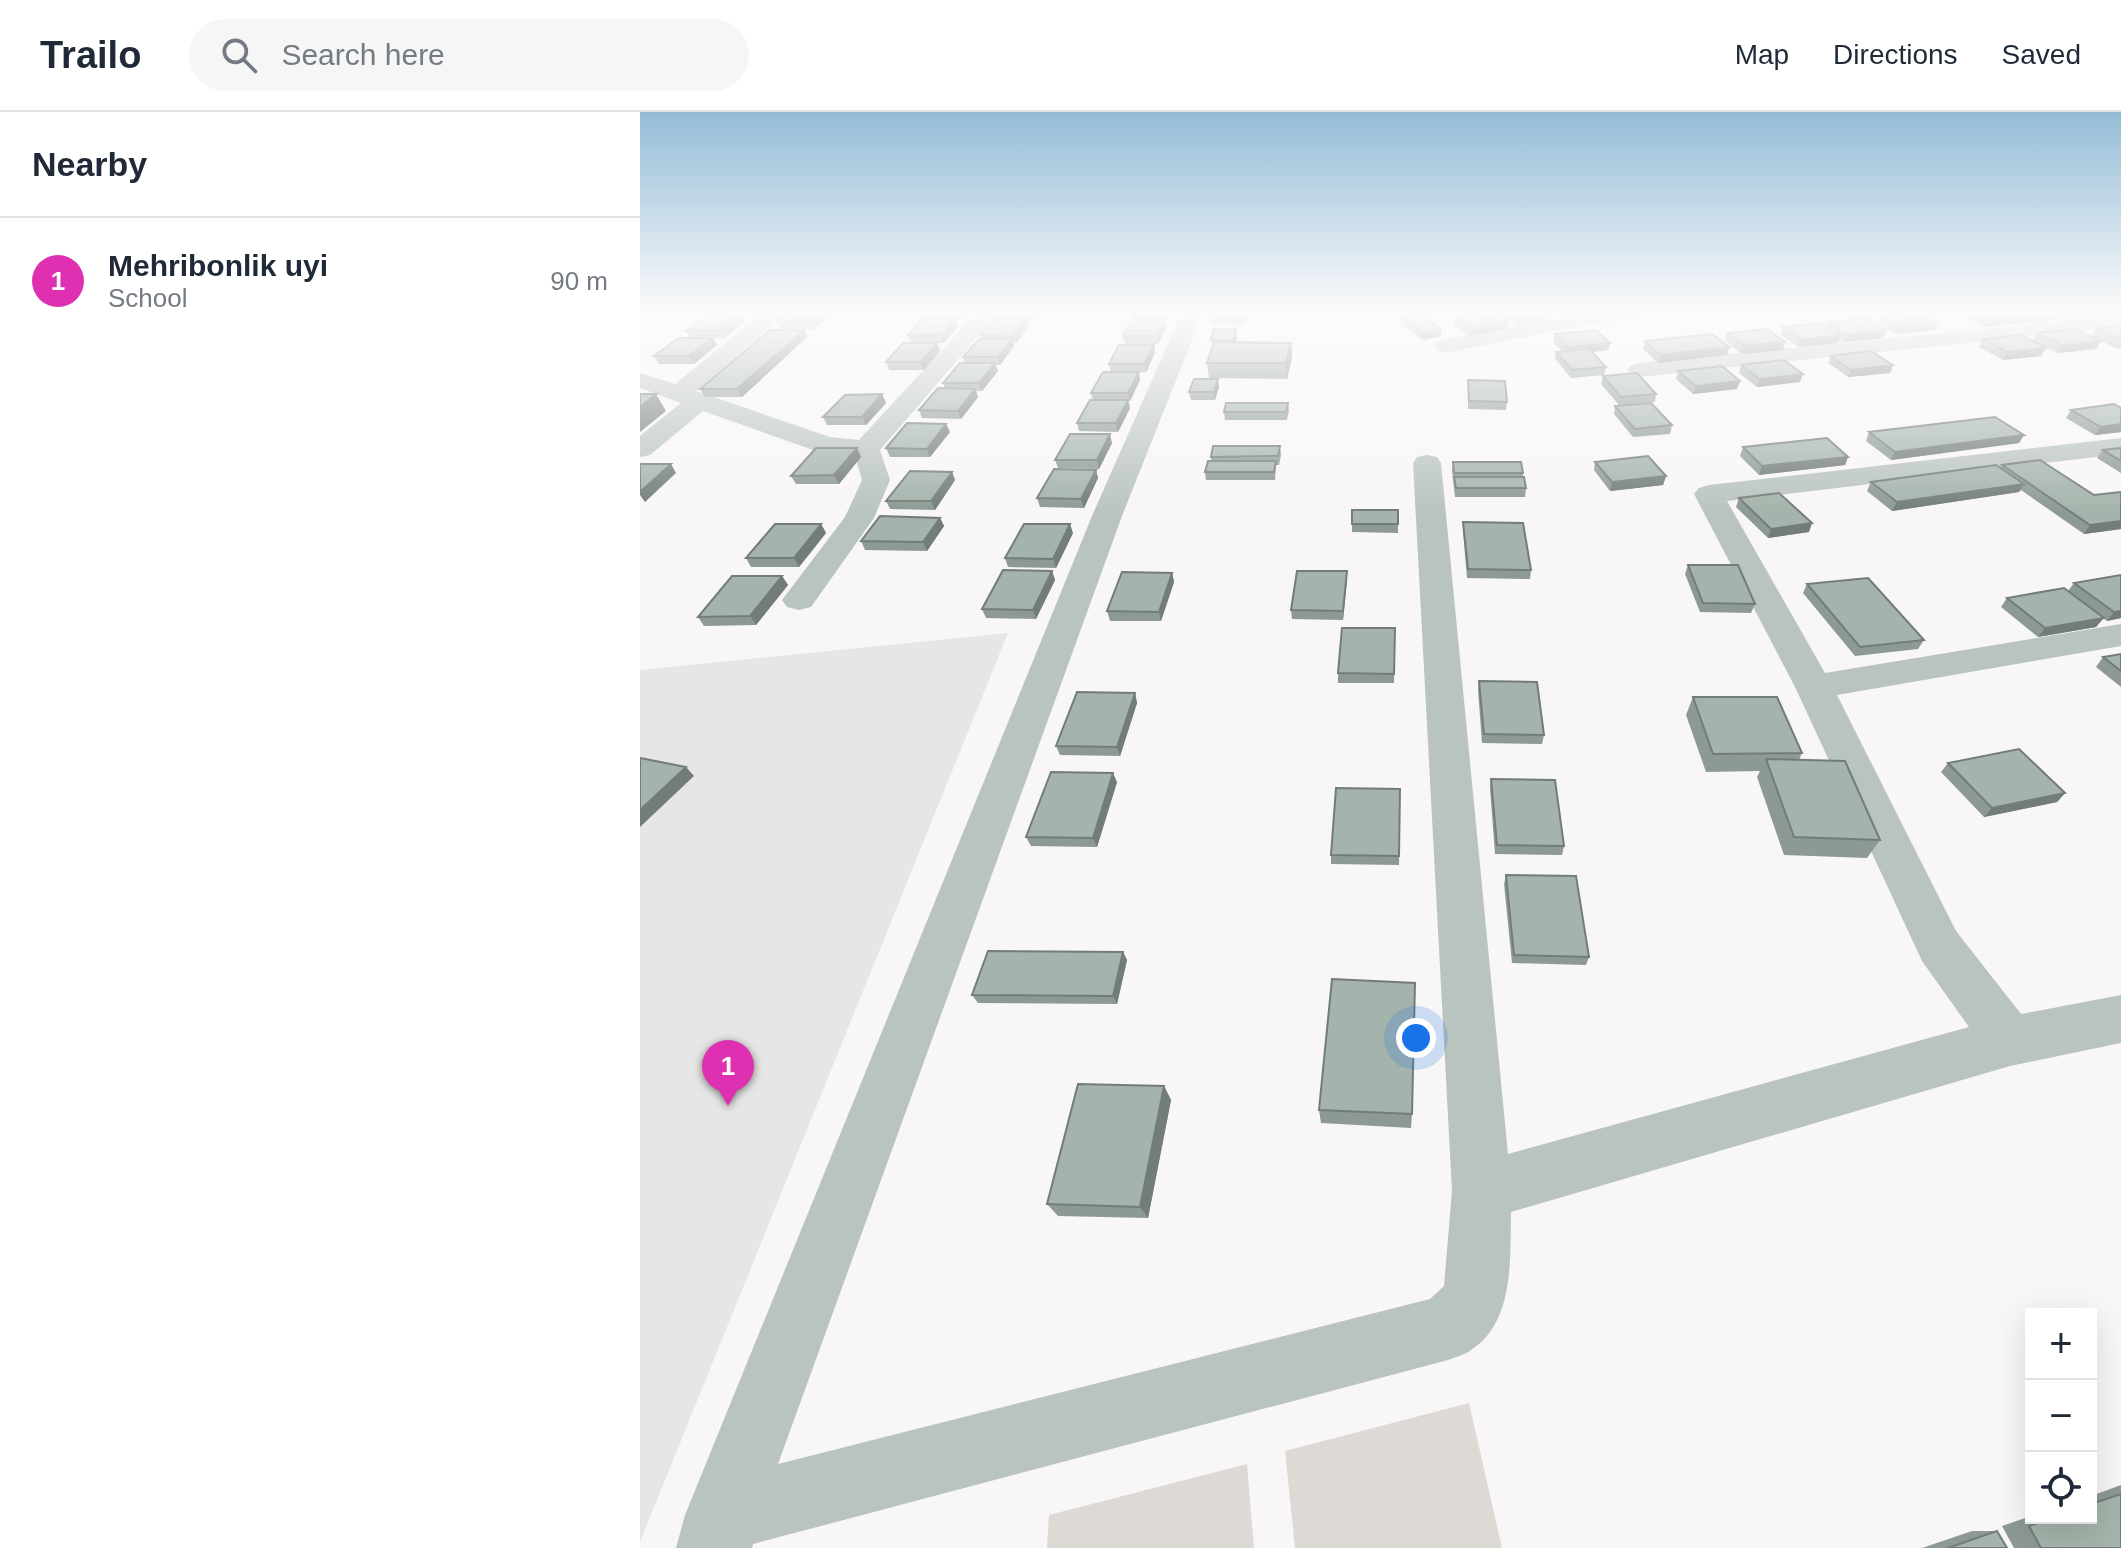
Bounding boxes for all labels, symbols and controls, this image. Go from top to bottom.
search box [189,19,749,91]
icon: search [217,33,261,77]
text: Trailo [40,34,141,76]
text: Search here [281,38,445,71]
text: Map [1735,39,1789,70]
text: Directions [1833,39,1958,70]
text: Saved [2002,39,2081,70]
text: Nearby [32,145,147,183]
text: Mehribonlik uyi [108,249,328,282]
text: 1 [51,266,65,296]
text: 90 m [550,266,608,296]
text: School [108,283,188,313]
your location [1396,1018,1436,1058]
pin: 1 [702,1040,754,1106]
map controls [2025,1308,2097,1524]
button: + [2025,1308,2097,1380]
button: − [2025,1380,2097,1452]
button: locate [2025,1452,2097,1524]

